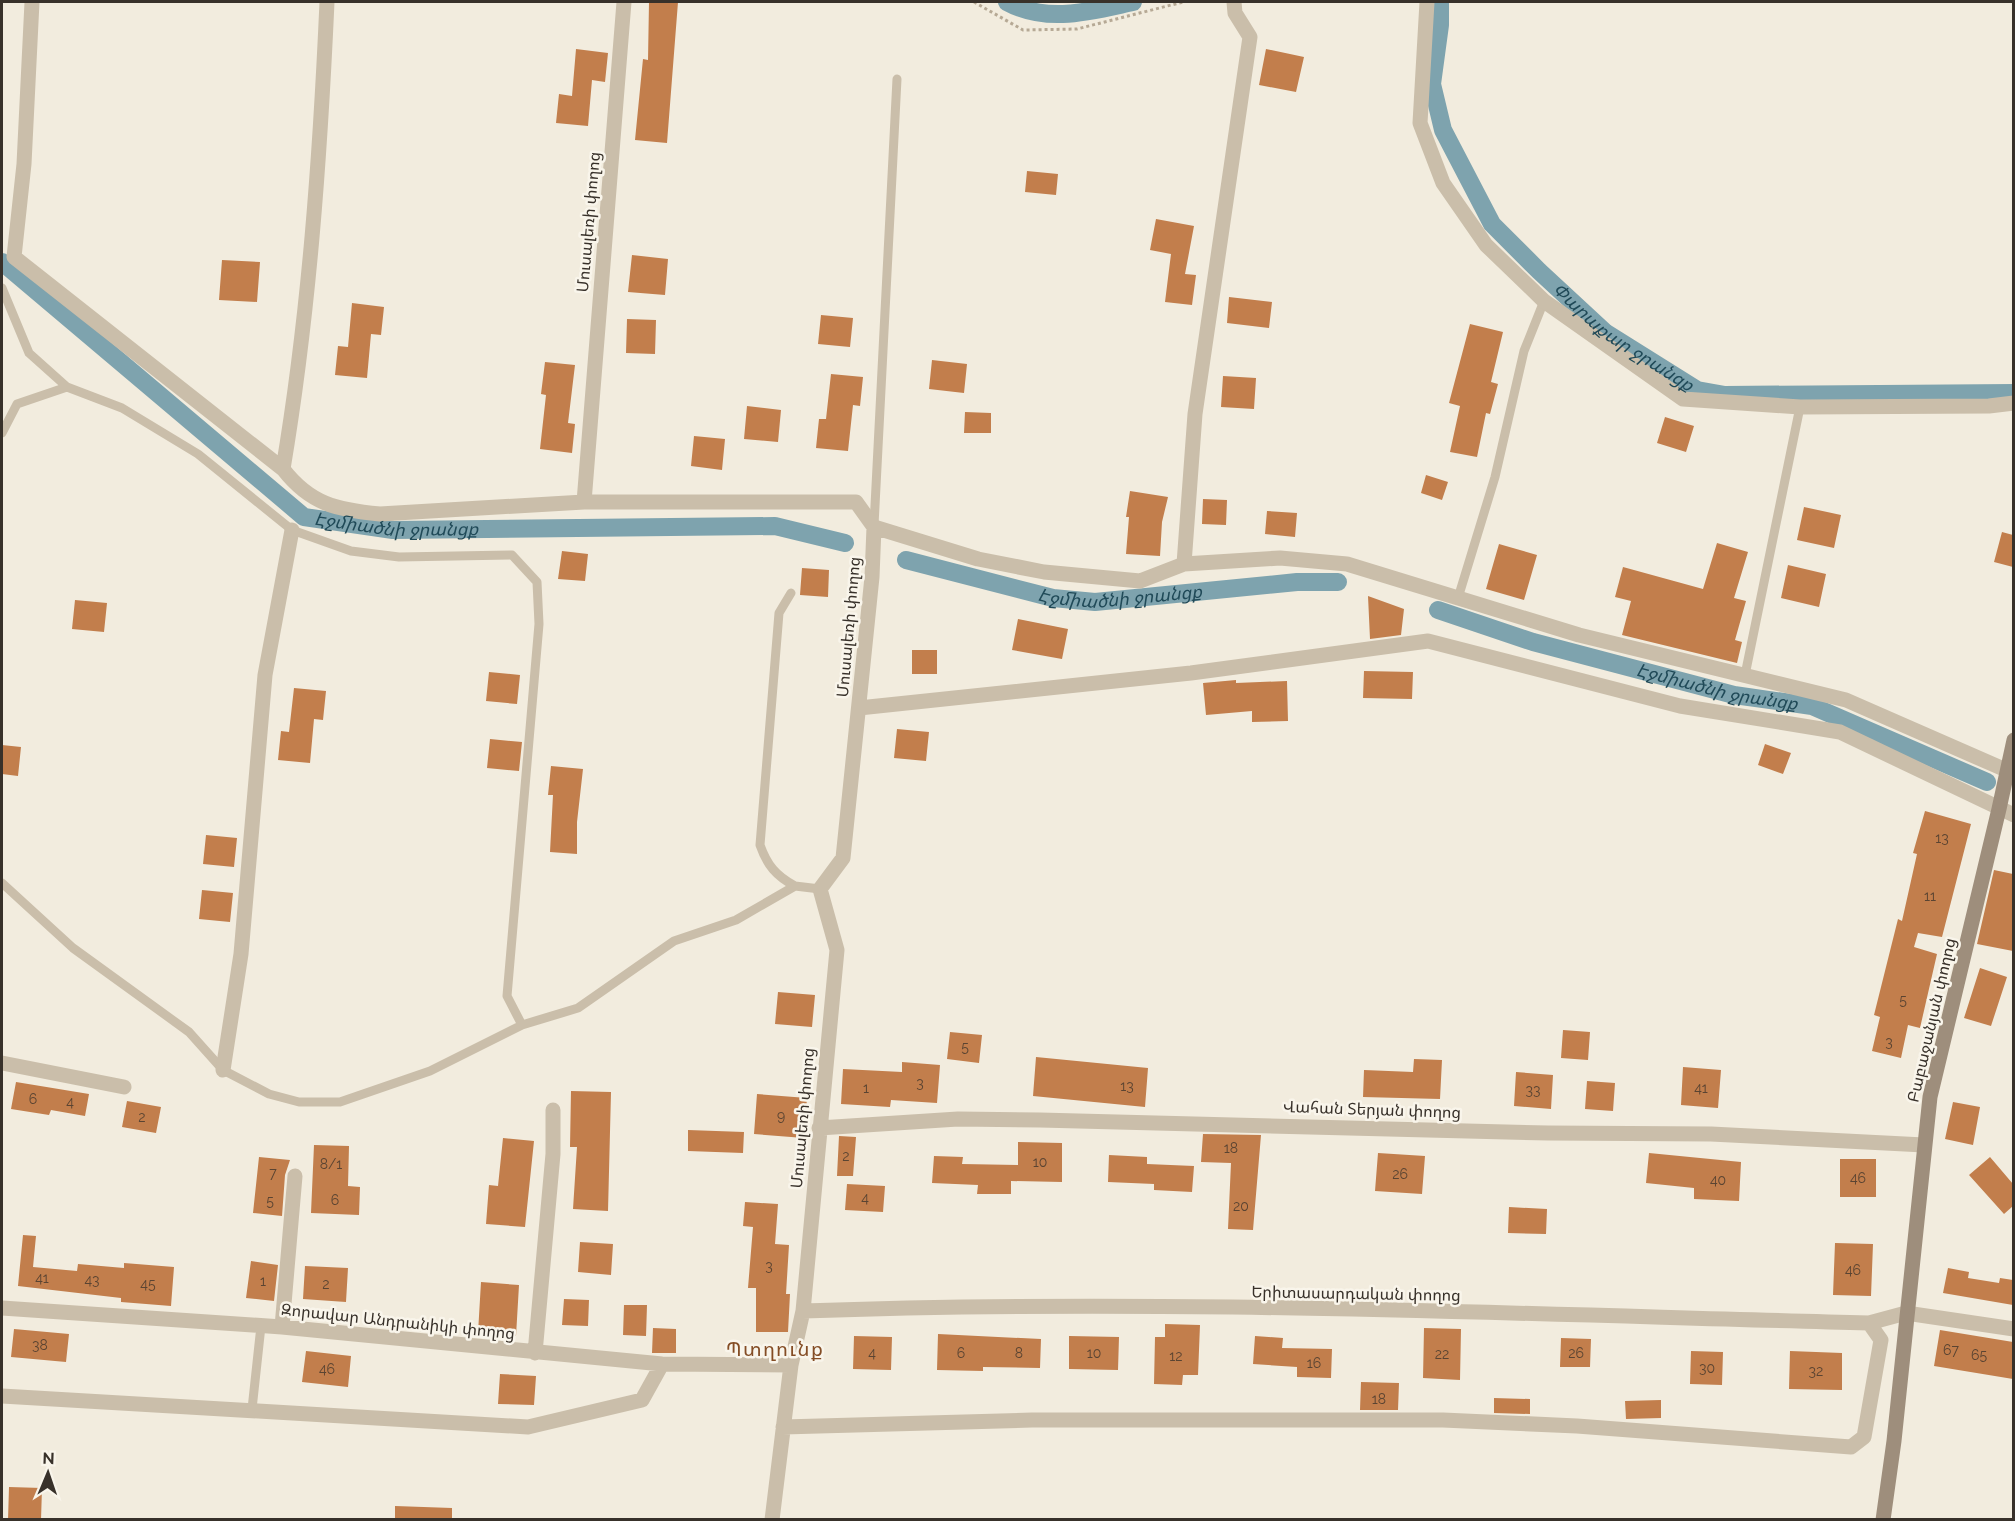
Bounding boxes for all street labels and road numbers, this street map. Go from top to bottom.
street label: Մուսալեռի փողոց [573,151,604,293]
street label: Մուսալեռի փողոց [833,556,864,698]
street label: Բաբաջանյան փողոց [1903,936,1960,1104]
street label: Մուսալեռի փողոց [787,1047,818,1189]
street label: Վահան Տերյան փողոց [1283,1097,1461,1122]
street label: Երիտասարդական փողոց [1251,1282,1461,1305]
street label: Զորավար Անդրանիկի փողոց [280,1300,516,1343]

